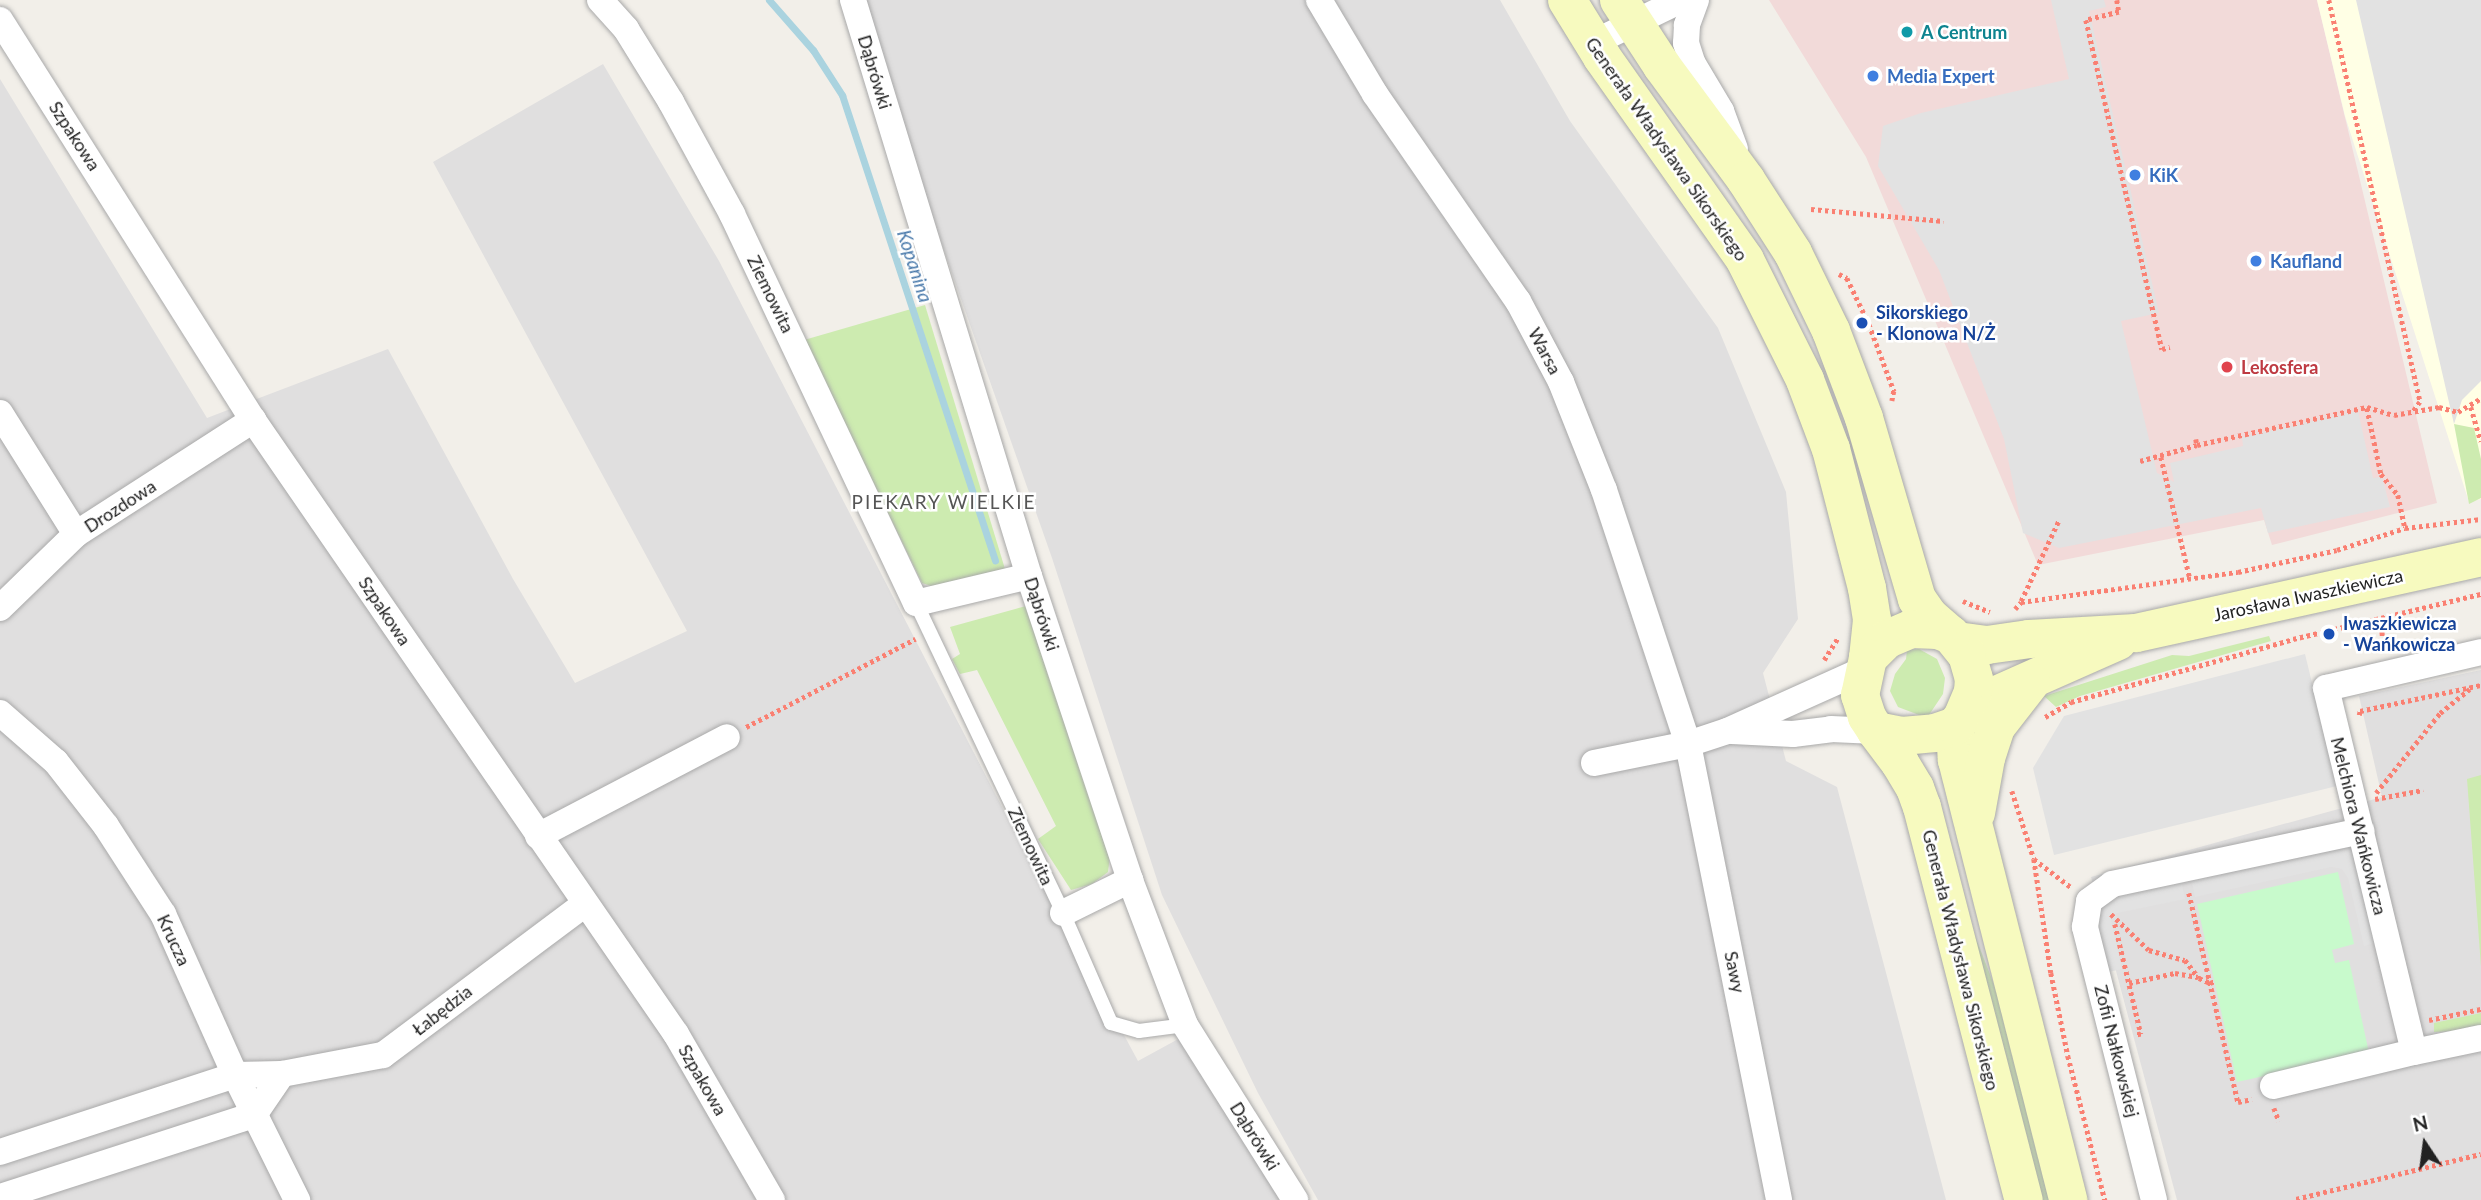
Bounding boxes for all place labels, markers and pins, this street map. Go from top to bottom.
place label: A Centrum [1921,21,2008,43]
marker: A Centrum [1899,24,1915,40]
place label: Media Expert [1887,65,1995,87]
marker: Media Expert [1865,68,1881,84]
place label: KiK [2149,164,2178,186]
marker: KiK [2127,167,2143,183]
place label: Kaufland [2270,250,2342,272]
marker: Kaufland [2248,253,2264,269]
place label: Sikorskiego - Klonowa N/Ż [1876,302,1996,344]
marker: Sikorskiego - Klonowa N/Ż [1854,315,1870,331]
place label: Lekosfera [2241,356,2318,378]
marker: Lekosfera [2219,359,2235,375]
place label: Iwaszkiewicza - Wańkowicza [2343,613,2457,656]
marker: Iwaszkiewicza - Wańkowicza [2321,626,2337,642]

